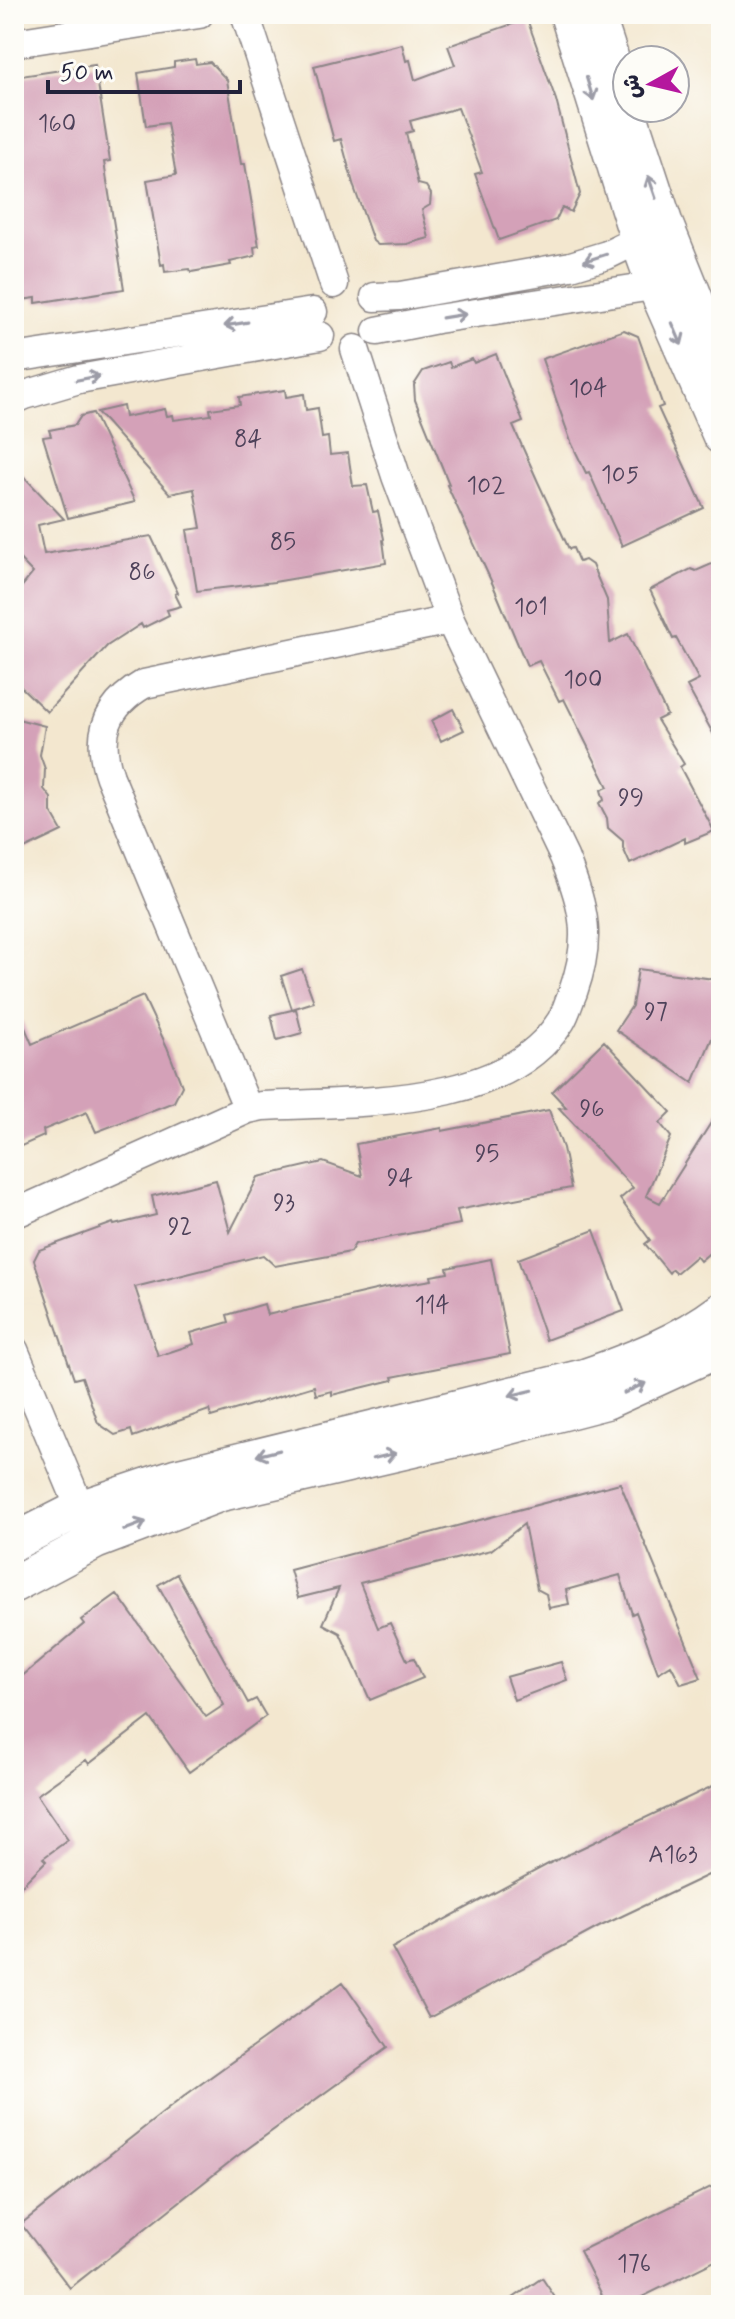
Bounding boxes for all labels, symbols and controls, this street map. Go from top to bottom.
scale bar [48,44,240,94]
north arrow [611,44,691,124]
text: 50 m [60,58,114,89]
text: ش [618,73,649,100]
one-way arrow [583,75,598,101]
house number: 160 [38,109,76,140]
one-way arrow [644,175,659,200]
one-way arrow [583,252,608,267]
one-way arrow [441,308,466,323]
one-way arrow [224,317,249,332]
one-way arrow [670,321,685,346]
one-way arrow [75,370,101,385]
house number: 104 [569,374,607,405]
house number: 84 [234,424,262,455]
house number: 105 [601,460,639,491]
house number: 102 [467,471,505,502]
house number: 85 [270,527,296,558]
house number: 86 [129,557,155,588]
house number: 101 [514,593,548,624]
house number: 100 [564,665,602,696]
house number: 99 [618,783,644,814]
house number: 97 [644,997,668,1028]
house number: 96 [579,1094,605,1125]
house number: 95 [475,1139,499,1170]
house number: 94 [387,1163,413,1194]
house number: 93 [273,1188,295,1219]
house number: 92 [168,1212,192,1243]
house number: 114 [414,1291,450,1322]
one-way arrow [623,1380,647,1395]
one-way arrow [508,1386,534,1401]
one-way arrow [255,1447,281,1462]
one-way arrow [371,1448,397,1463]
one-way arrow [122,1518,147,1532]
house number: A163 [648,1840,698,1871]
house number: 176 [617,2249,651,2280]

